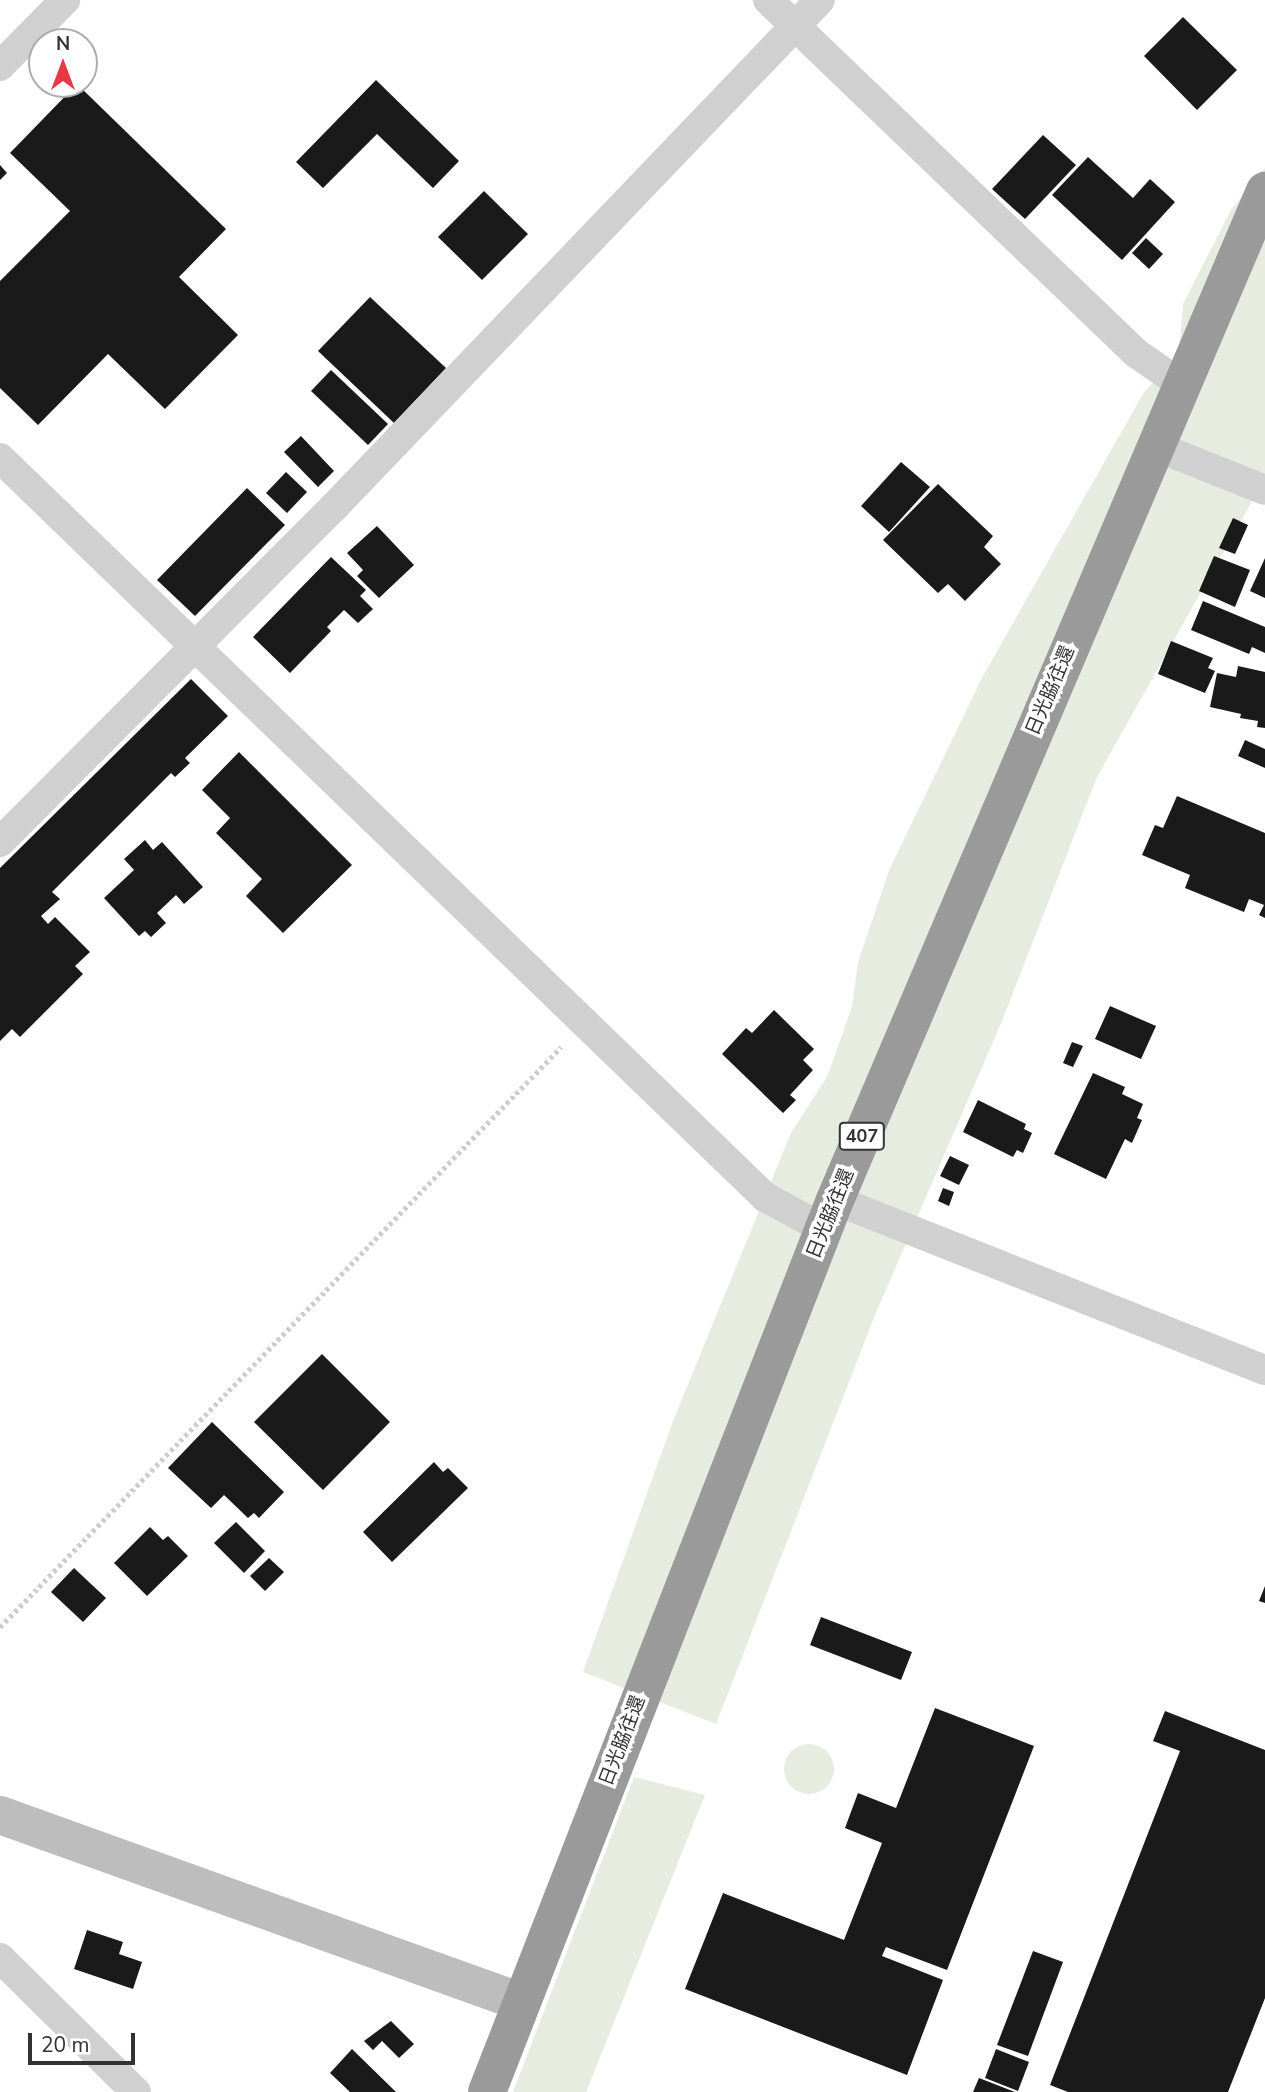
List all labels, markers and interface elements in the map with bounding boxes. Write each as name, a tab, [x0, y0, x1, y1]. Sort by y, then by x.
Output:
north arrow	[28, 28, 98, 98]
text: N	[56, 31, 70, 57]
street label: 日光脇往還	[1022, 643, 1080, 739]
road number: 407	[838, 1121, 886, 1150]
street label: 日光脇往還	[803, 1166, 859, 1262]
street label: 日光脇往還	[595, 1693, 651, 1789]
scale bar	[32, 2018, 138, 2062]
text: 20 m	[41, 2031, 90, 2059]

